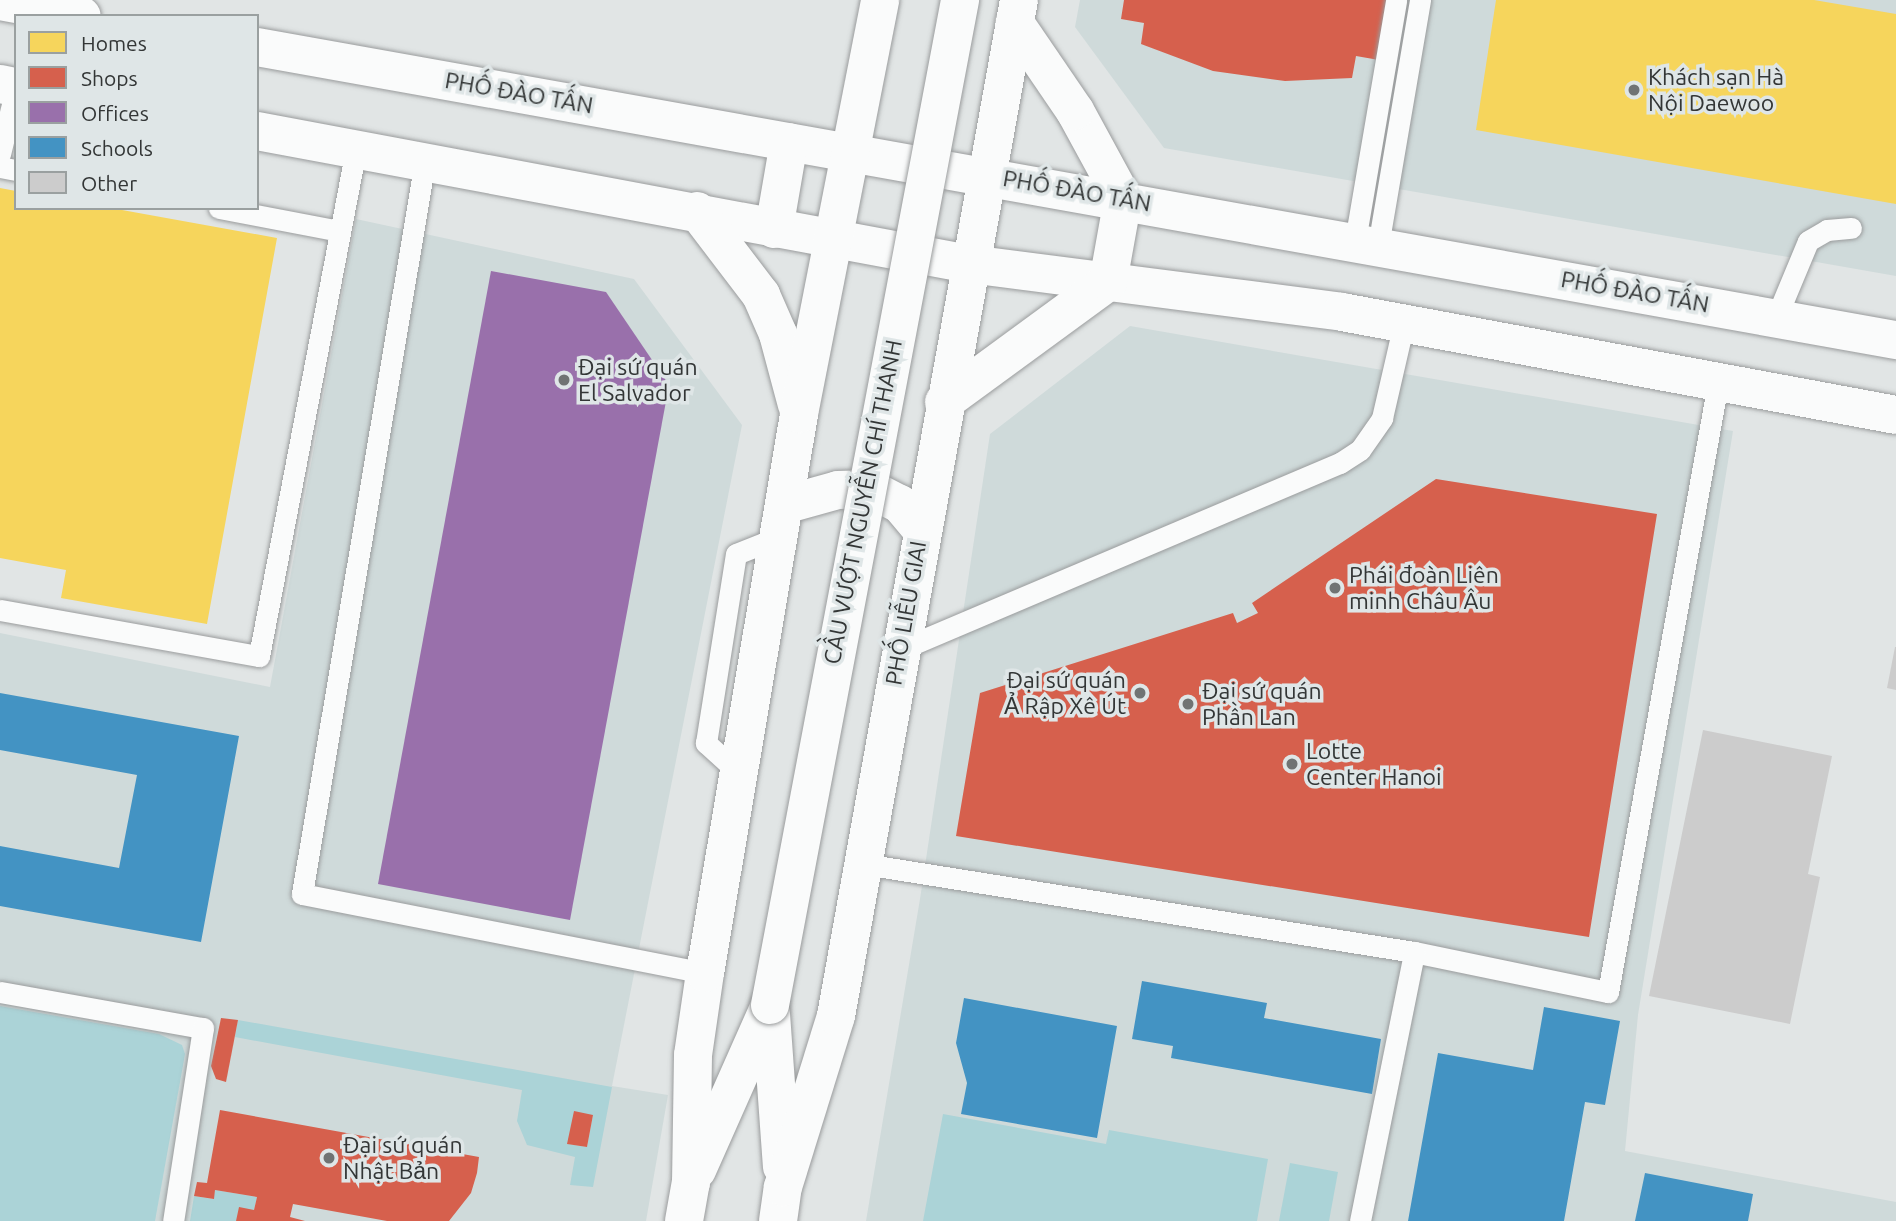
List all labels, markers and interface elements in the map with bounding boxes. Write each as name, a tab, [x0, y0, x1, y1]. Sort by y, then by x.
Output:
legend	[14, 14, 259, 210]
text: Homes	[81, 31, 147, 55]
place label: Khách sạn Hà Nội Daewoo	[1648, 63, 1784, 117]
text: Shops	[81, 66, 138, 90]
street label: PHỐ ĐÀO TẤN	[443, 66, 595, 120]
marker: Khách sạn Hà Nội Daewoo	[1626, 82, 1642, 98]
text: Offices	[81, 101, 149, 125]
text: Schools	[81, 136, 153, 160]
street label: PHỐ ĐÀO TẤN	[1001, 164, 1153, 218]
text: Other	[81, 171, 137, 195]
street label: PHỐ ĐÀO TẤN	[1559, 265, 1711, 319]
street label: CẦU VƯỢT NGUYỄN CHÍ THANH	[818, 337, 908, 667]
place label: Đại sứ quán El Salvador	[578, 353, 698, 407]
marker: Đại sứ quán El Salvador	[556, 372, 572, 388]
street label: PHỐ LIỄU GIAI	[880, 539, 932, 687]
place label: Phái đoàn Liên minh Châu Âu	[1349, 561, 1499, 615]
marker: Phái đoàn Liên minh Châu Âu	[1327, 580, 1343, 596]
place label: Đại sứ quán Ả Rập Xê Út	[1005, 666, 1126, 720]
place label: Đại sứ quán Phần Lan	[1202, 677, 1322, 731]
marker: Đại sứ quán Ả Rập Xê Út	[1132, 685, 1148, 701]
marker: Đại sứ quán Phần Lan	[1180, 696, 1196, 712]
place label: Lotte Center Hanoi	[1306, 737, 1442, 791]
marker: Lotte Center Hanoi	[1284, 756, 1300, 772]
place label: Đại sứ quán Nhật Bản	[343, 1131, 463, 1185]
marker: Đại sứ quán Nhật Bản	[321, 1150, 337, 1166]

